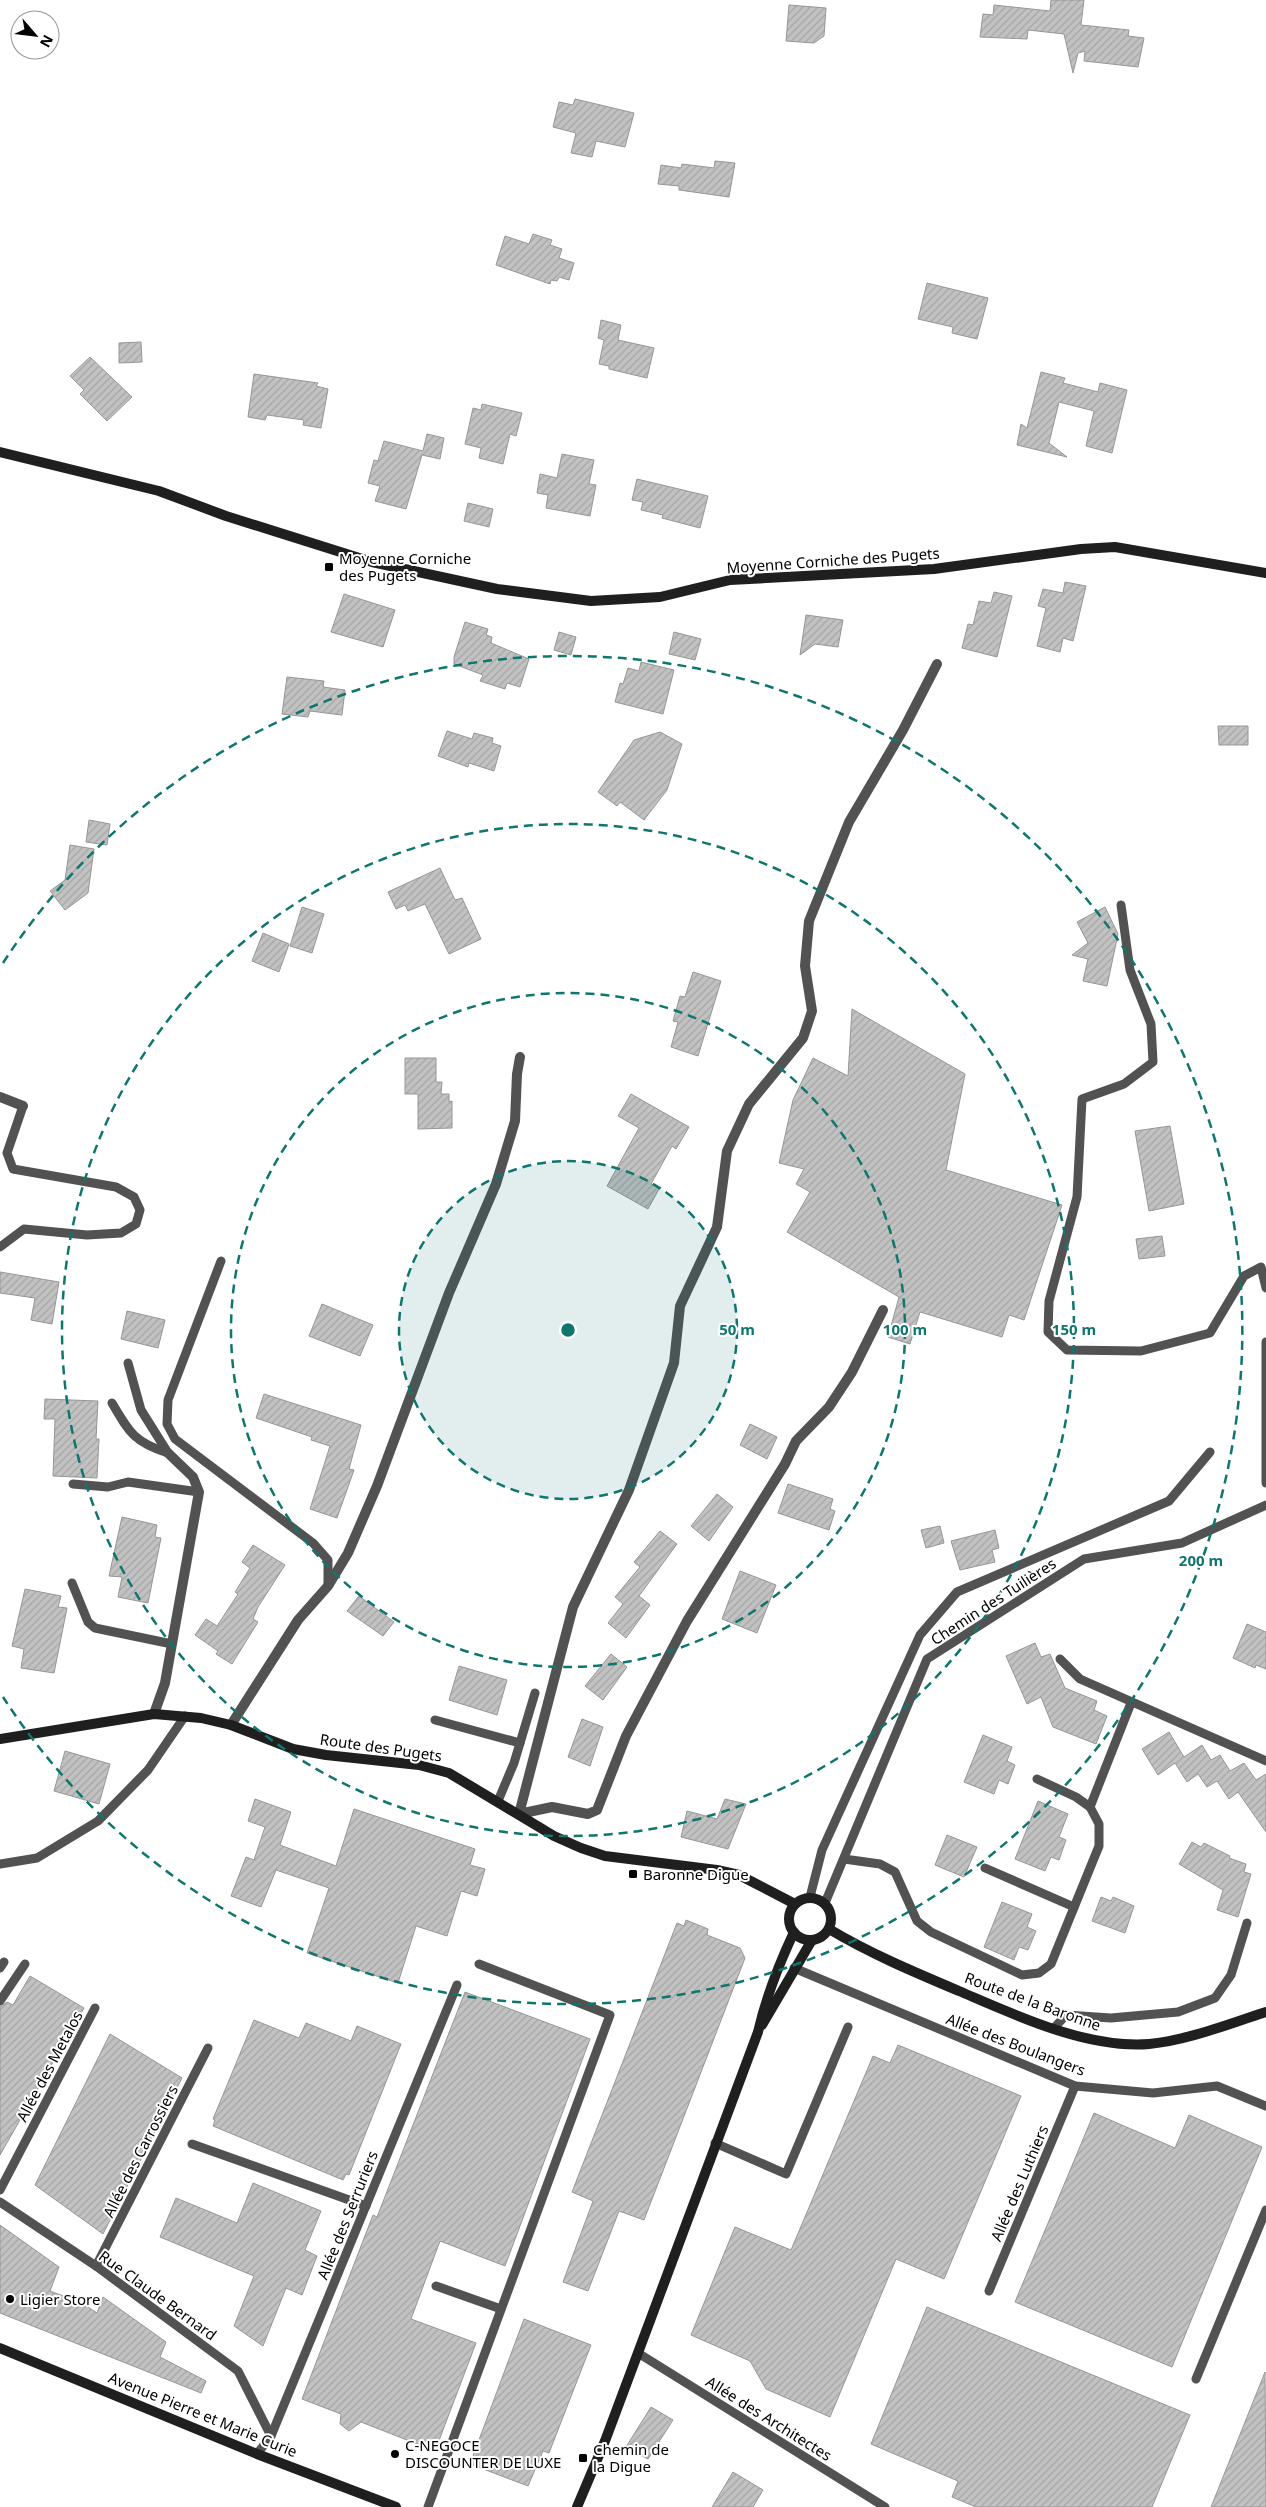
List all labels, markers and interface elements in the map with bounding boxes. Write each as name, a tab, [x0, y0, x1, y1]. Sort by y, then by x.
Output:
north arrow	[10, 10, 60, 60]
text: N	[36, 32, 58, 51]
street label: Moyenne Corniche des Pugets	[726, 543, 940, 577]
place label: Moyenne Corniche des Pugets	[339, 548, 471, 585]
marker: Moyenne Corniche des Pugets	[323, 561, 335, 573]
text: 50 m	[719, 1319, 755, 1339]
text: 100 m	[883, 1319, 927, 1339]
text: 150 m	[1052, 1319, 1096, 1339]
centre of rings	[559, 1321, 577, 1339]
text: 200 m	[1179, 1550, 1223, 1570]
street label: Chemin des Tuilières	[927, 1553, 1059, 1649]
street label: Route des Pugets	[319, 1729, 443, 1765]
place label: Baronne Digue	[643, 1864, 749, 1884]
marker: Baronne Digue	[627, 1868, 639, 1880]
street label: Route de la Baronne	[962, 1967, 1104, 2035]
street label: Allée des Metalos	[11, 2007, 87, 2125]
street label: Allée des Boulangers	[943, 2008, 1089, 2080]
street label: Allée des Carrossiers	[98, 2081, 182, 2221]
street label: Allée des Luthiers	[985, 2122, 1053, 2244]
street label: Allée des Serruriers	[312, 2148, 382, 2282]
street label: Rue Claude Bernard	[95, 2246, 221, 2344]
place label: Ligier Store	[20, 2289, 100, 2309]
marker: Ligier Store	[4, 2293, 16, 2305]
street label: Avenue Pierre et Marie Curie	[106, 2367, 300, 2461]
street label: Allée des Architectes	[702, 2371, 836, 2465]
place label: C-NEGOCE DISCOUNTER DE LUXE	[405, 2435, 561, 2472]
place label: Chemin de la Digue	[593, 2439, 669, 2476]
marker: C-NEGOCE DISCOUNTER DE LUXE	[389, 2448, 401, 2460]
marker: Chemin de la Digue	[577, 2452, 589, 2464]

